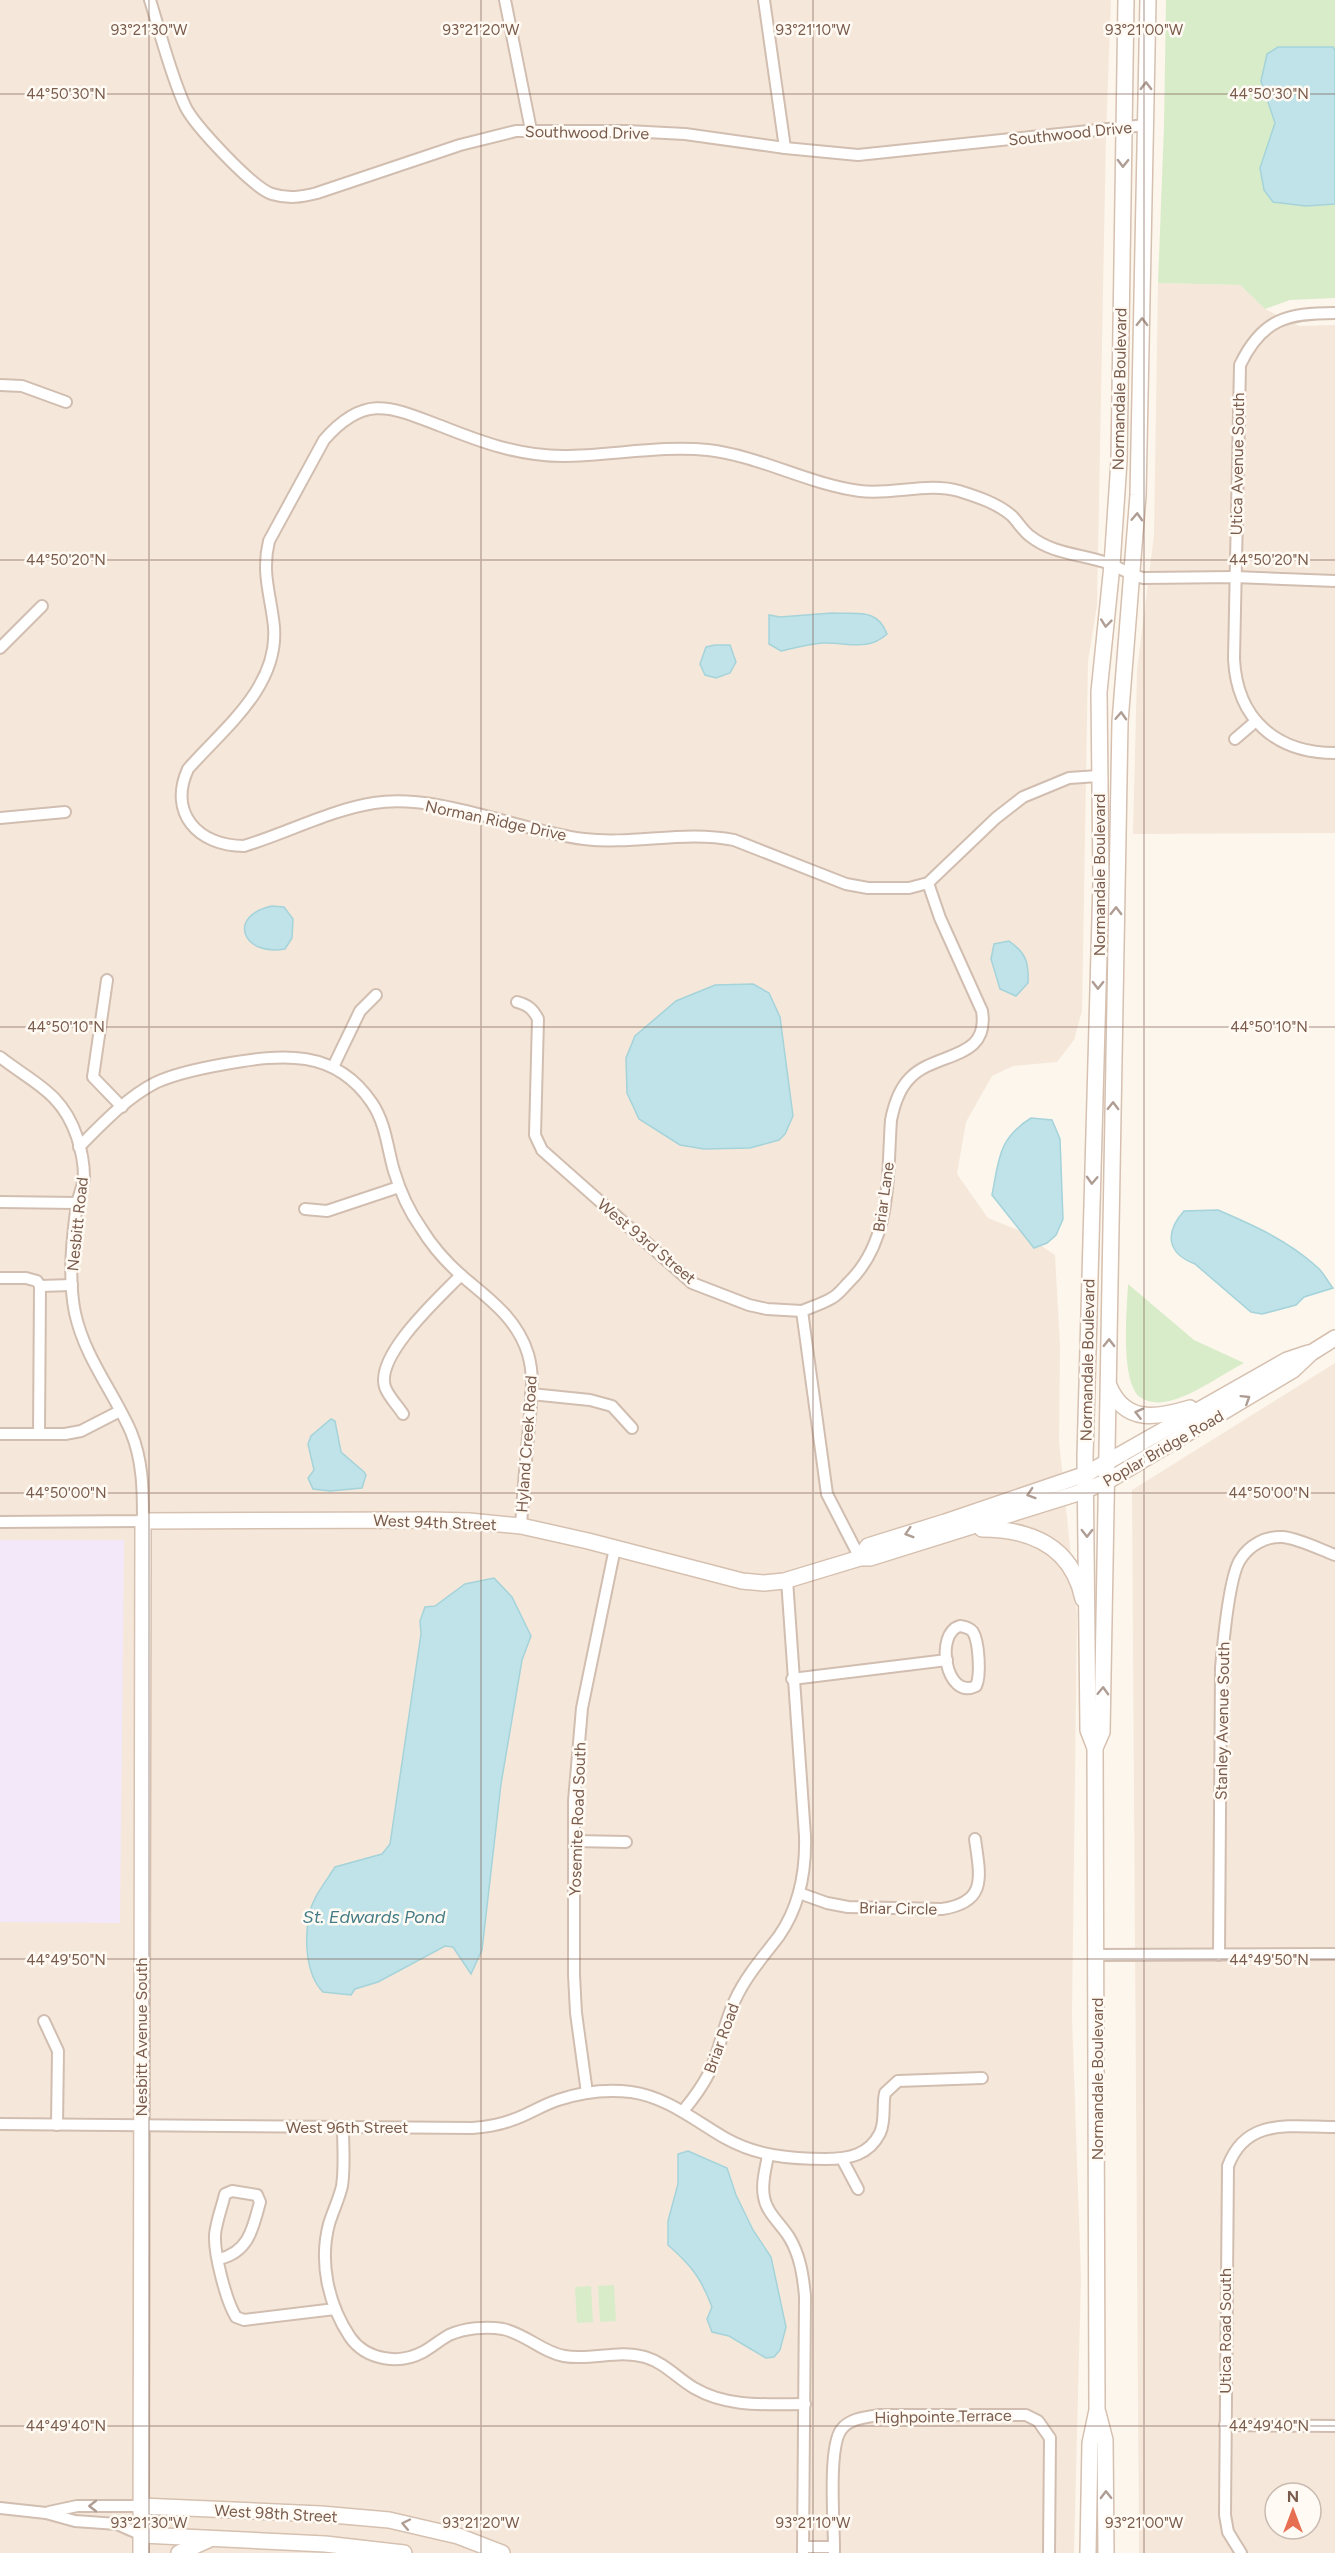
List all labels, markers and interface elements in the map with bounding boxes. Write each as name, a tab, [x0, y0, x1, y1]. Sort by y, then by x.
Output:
text: 93°21'30"W	[111, 21, 188, 39]
text: 93°21'20"W	[443, 21, 520, 39]
text: 93°21'10"W	[776, 21, 851, 39]
text: 93°21'00"W	[1105, 21, 1184, 39]
one-way arrow	[1140, 81, 1153, 90]
text: 44°50'30"N	[26, 85, 106, 103]
text: 44°50'30"N	[1229, 85, 1309, 103]
street label: Southwood Drive	[1007, 118, 1133, 149]
street label: Southwood Drive	[525, 122, 649, 143]
one-way arrow	[1117, 159, 1129, 168]
street label: Normandale Boulevard	[1109, 308, 1130, 470]
one-way arrow	[1135, 318, 1148, 327]
street label: Utica Avenue South	[1227, 392, 1248, 536]
one-way arrow	[1130, 513, 1143, 522]
text: 44°50'20"N	[26, 551, 106, 569]
text: 44°50'20"N	[1229, 551, 1309, 569]
one-way arrow	[1100, 618, 1113, 627]
one-way arrow	[1114, 711, 1127, 720]
street label: Normandale Boulevard	[1090, 794, 1109, 956]
street label: Norman Ridge Drive	[424, 796, 569, 845]
one-way arrow	[1110, 906, 1123, 915]
one-way arrow	[1092, 981, 1105, 990]
text: 44°50'10"N	[27, 1018, 105, 1036]
text: 44°50'10"N	[1230, 1018, 1308, 1036]
one-way arrow	[1107, 1101, 1119, 1110]
street label: Briar Lane	[869, 1161, 898, 1233]
street label: Nesbitt Road	[63, 1176, 92, 1272]
one-way arrow	[1086, 1176, 1099, 1185]
street label: West 93rd Street	[594, 1195, 700, 1288]
street label: Normandale Boulevard	[1077, 1279, 1098, 1441]
one-way arrow	[1103, 1338, 1115, 1347]
street label: Hyland Creek Road	[512, 1375, 541, 1513]
one-way arrow	[1240, 1394, 1250, 1406]
street label: Poplar Bridge Road	[1100, 1406, 1227, 1491]
one-way arrow	[1134, 1408, 1145, 1420]
text: 44°50'00"N	[25, 1484, 107, 1502]
text: 44°50'00"N	[1228, 1484, 1310, 1502]
one-way arrow	[1026, 1486, 1037, 1499]
street label: West 94th Street	[373, 1511, 497, 1534]
one-way arrow	[904, 1526, 915, 1538]
one-way arrow	[1081, 1528, 1093, 1537]
street label: Stanley Avenue South	[1212, 1642, 1233, 1800]
one-way arrow	[1097, 1687, 1110, 1696]
street label: Yosemite Road South	[565, 1742, 590, 1896]
street label: Briar Circle	[859, 1898, 937, 1919]
water label: St. Edwards Pond	[303, 1906, 446, 1928]
text: 44°49'50"N	[26, 1951, 106, 1969]
text: 44°49'50"N	[1229, 1951, 1309, 1969]
street label: Nesbitt Avenue South	[132, 1958, 151, 2116]
street label: Normandale Boulevard	[1088, 1998, 1107, 2160]
street label: Briar Road	[700, 2001, 743, 2076]
street label: West 96th Street	[286, 2118, 408, 2137]
street label: Utica Road South	[1216, 2268, 1235, 2394]
street label: Highpointe Terrace	[874, 2406, 1012, 2427]
text: 44°49'40"N	[26, 2417, 106, 2435]
text: 44°49'40"N	[1229, 2417, 1309, 2435]
north arrow	[1263, 2481, 1323, 2541]
text: N	[1287, 2487, 1299, 2506]
one-way arrow	[1099, 2490, 1112, 2499]
one-way arrow	[89, 2500, 98, 2512]
street label: West 98th Street	[214, 2501, 338, 2526]
text: 93°21'30"W	[111, 2514, 188, 2532]
text: 93°21'20"W	[443, 2514, 520, 2532]
text: 93°21'10"W	[776, 2514, 851, 2532]
text: 93°21'00"W	[1105, 2514, 1184, 2532]
one-way arrow	[401, 2518, 411, 2531]

